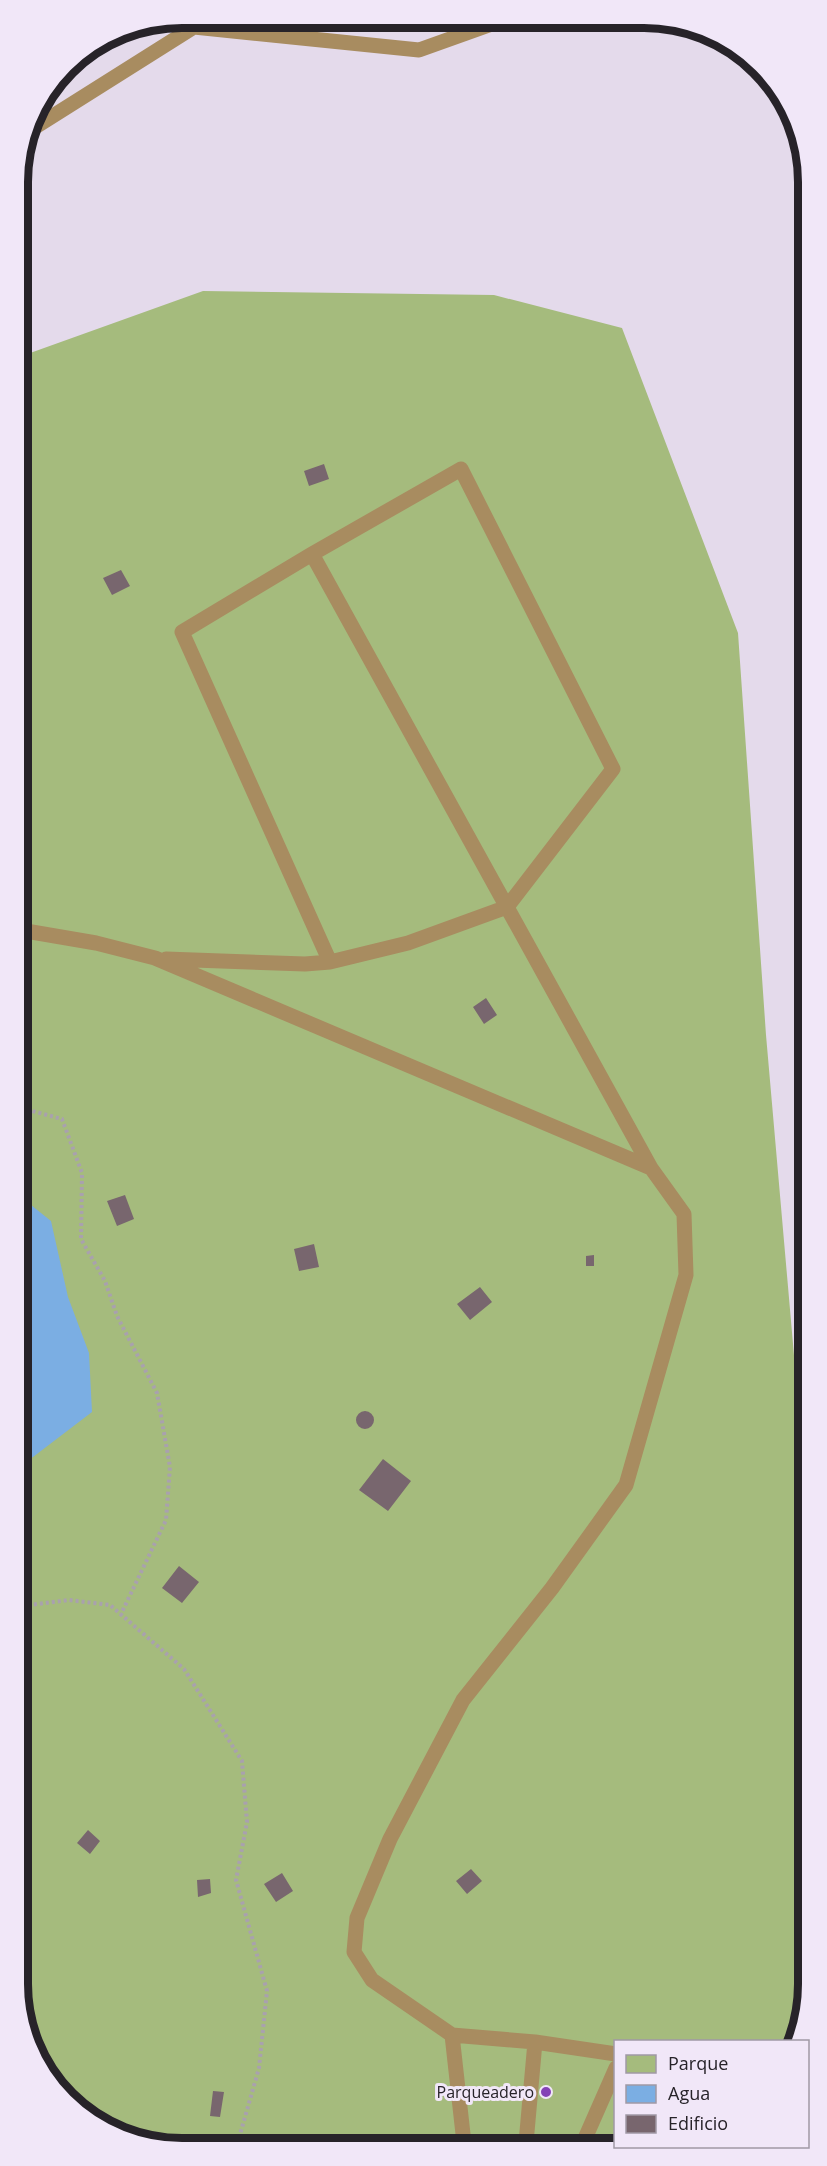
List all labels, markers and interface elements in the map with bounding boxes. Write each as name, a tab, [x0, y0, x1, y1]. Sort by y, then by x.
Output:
legend	[614, 2040, 809, 2148]
text: Parque	[668, 2051, 728, 2075]
place label: Parqueadero	[437, 2081, 534, 2103]
text: Agua	[668, 2081, 710, 2105]
marker: Parqueadero	[539, 2085, 553, 2099]
text: Edificio	[668, 2111, 728, 2135]

